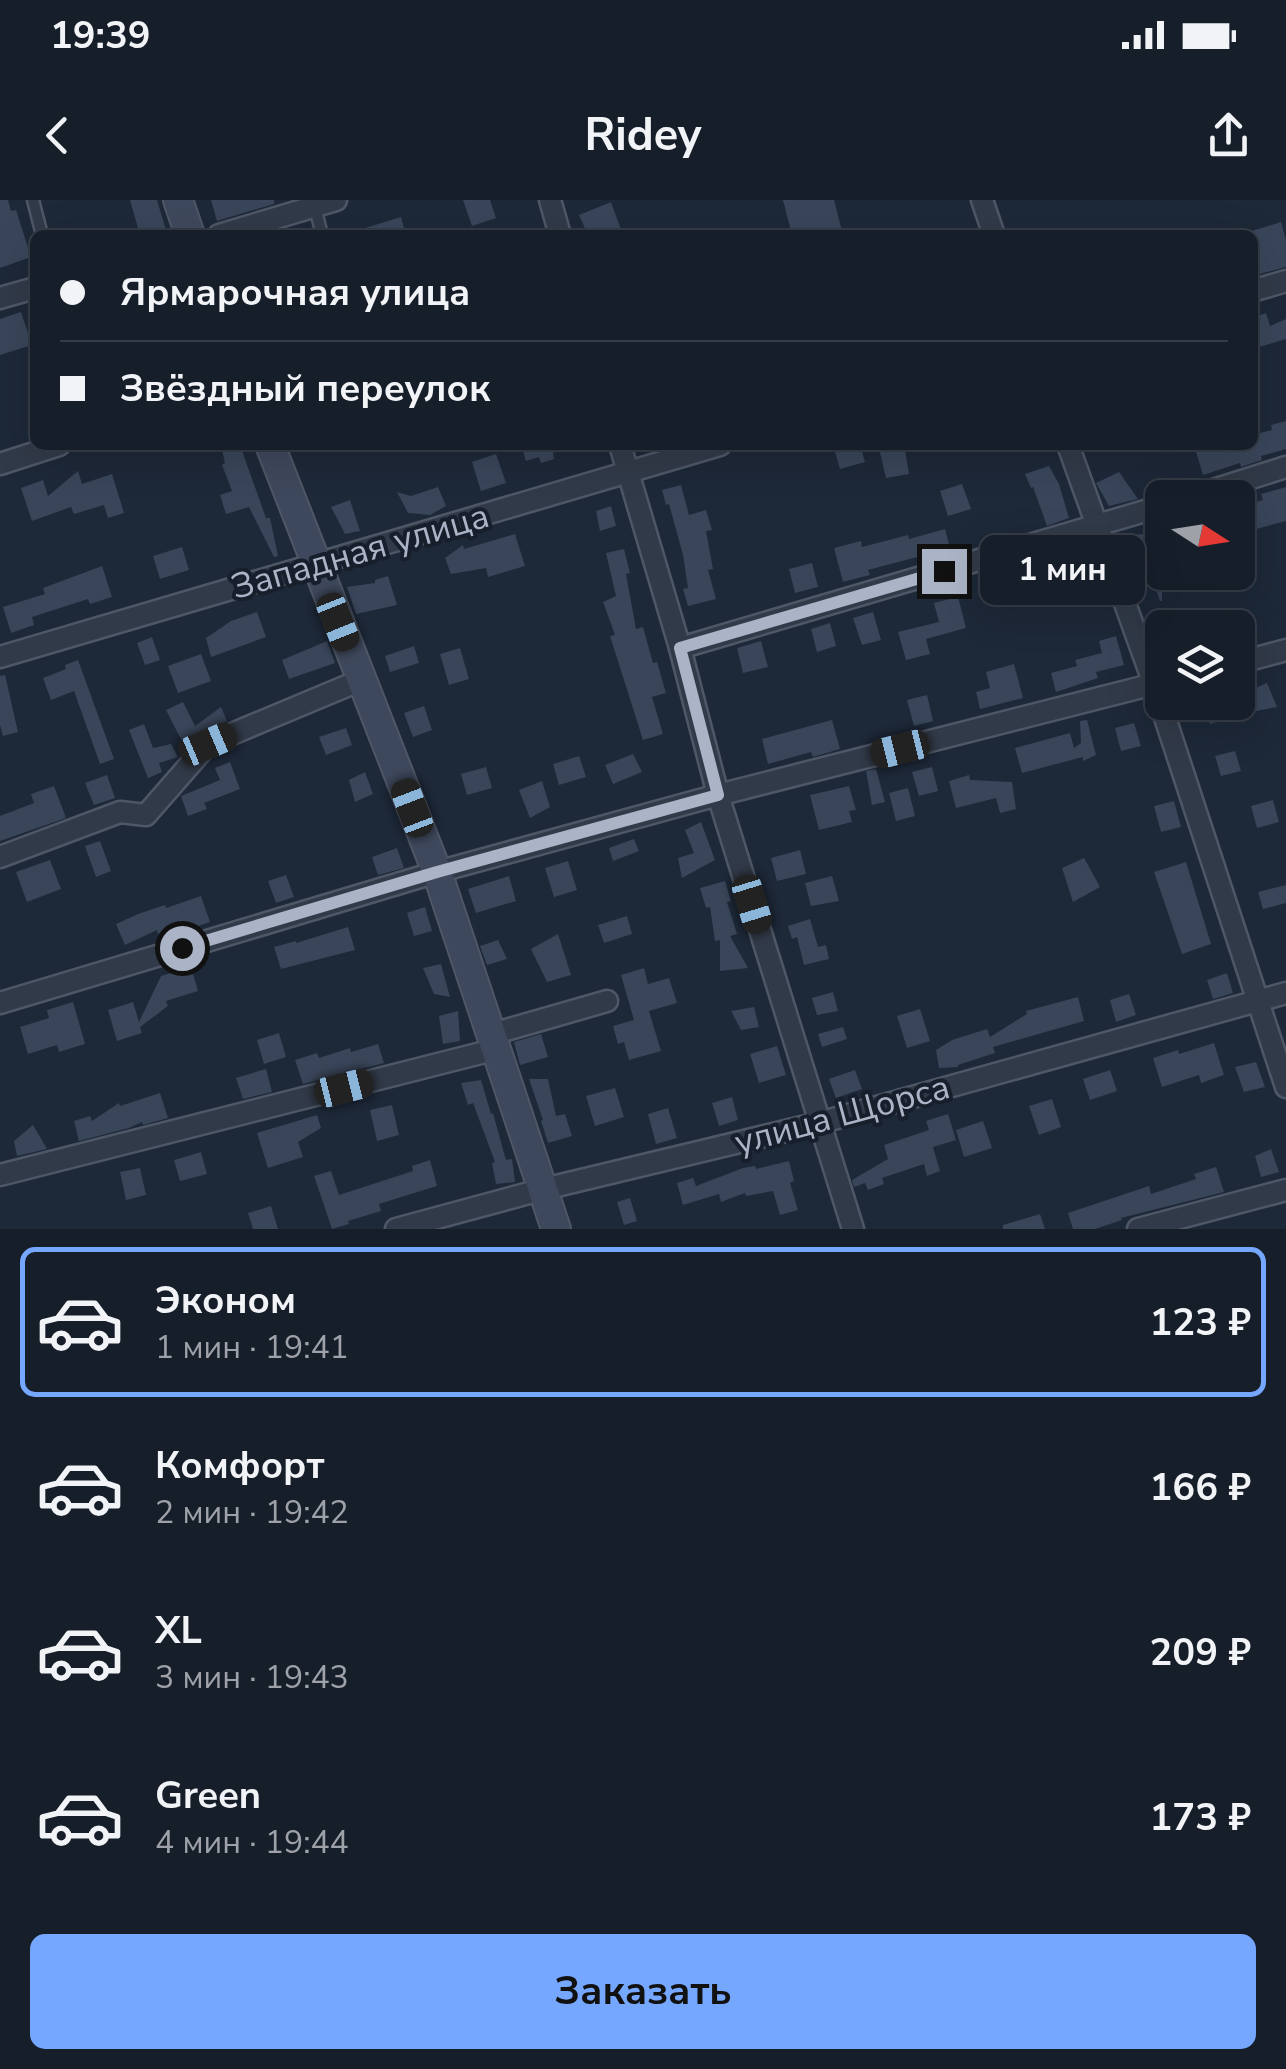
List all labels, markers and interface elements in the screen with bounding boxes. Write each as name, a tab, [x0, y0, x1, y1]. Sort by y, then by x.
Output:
text: 19:39	[50, 10, 151, 61]
text: Ridey	[584, 105, 702, 166]
icon: back	[30, 108, 85, 163]
icon: share	[1201, 108, 1256, 163]
text: Ярмарочная улица	[120, 267, 470, 318]
text: Звёздный переулок	[120, 363, 490, 414]
north arrow	[1145, 480, 1255, 590]
map controls	[1145, 480, 1255, 720]
street label: Западная улица	[226, 492, 495, 611]
callout: 1 мин	[979, 536, 1144, 606]
text: 1 мин	[1018, 548, 1107, 591]
route end	[922, 549, 967, 594]
car	[313, 589, 363, 655]
button: layers	[1145, 610, 1255, 720]
car	[175, 718, 241, 770]
car	[867, 727, 933, 771]
car	[387, 775, 437, 841]
car	[729, 871, 775, 937]
route start	[160, 926, 205, 971]
street label: улица Щорса	[729, 1063, 955, 1166]
car	[311, 1066, 377, 1110]
text: Эконом	[155, 1275, 296, 1326]
icon: car	[35, 1277, 125, 1367]
text: 123 ₽	[1150, 1297, 1251, 1348]
text: 1 мин · 19:41	[155, 1326, 349, 1369]
text: Комфорт	[155, 1440, 324, 1491]
icon: car	[35, 1442, 125, 1532]
text: 166 ₽	[1150, 1462, 1251, 1513]
text: 2 мин · 19:42	[155, 1491, 349, 1534]
text: XL	[155, 1605, 202, 1656]
icon: car	[35, 1607, 125, 1697]
text: 209 ₽	[1150, 1627, 1251, 1678]
text: 3 мин · 19:43	[155, 1656, 349, 1699]
text: Green	[155, 1770, 261, 1821]
icon: car	[35, 1772, 125, 1862]
text: 173 ₽	[1150, 1792, 1251, 1843]
text: 4 мин · 19:44	[155, 1821, 349, 1864]
button: Заказать	[30, 1934, 1256, 2049]

